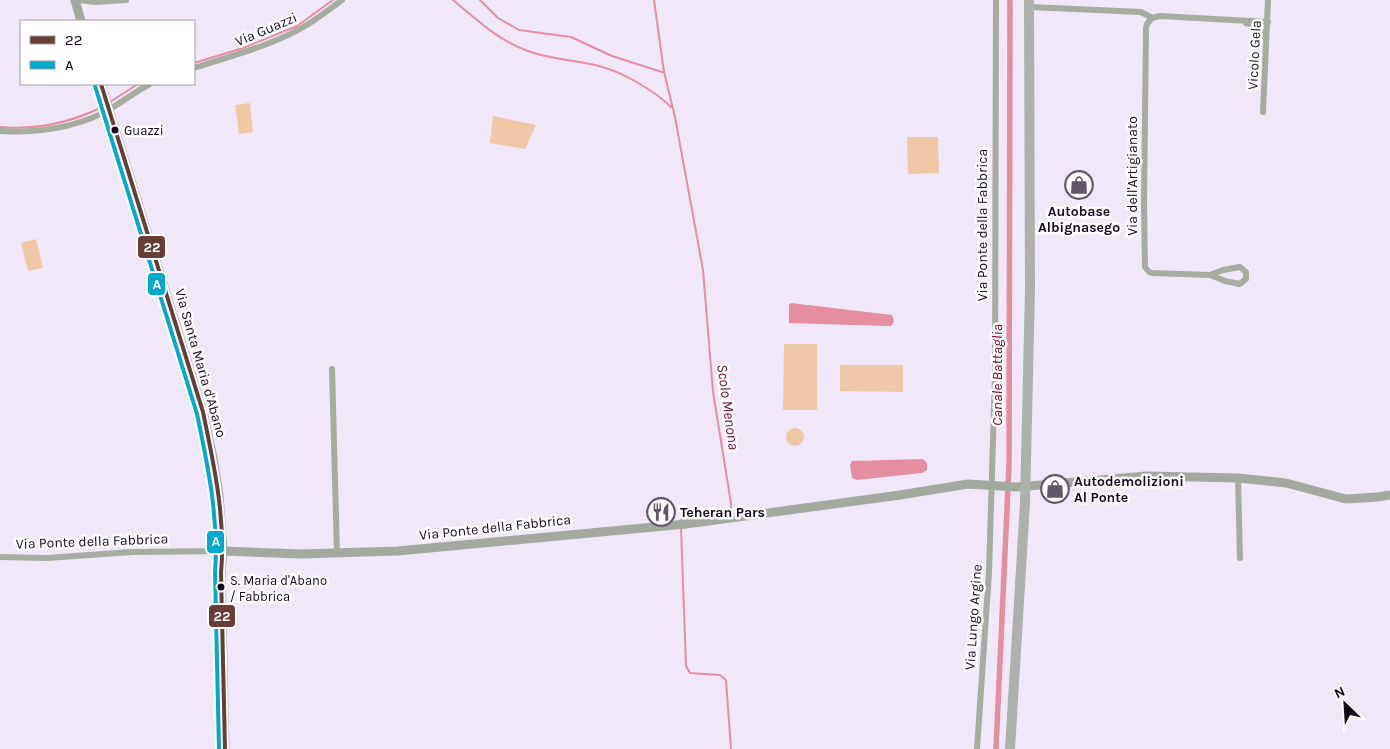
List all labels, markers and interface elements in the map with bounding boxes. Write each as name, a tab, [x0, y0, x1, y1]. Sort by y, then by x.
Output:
street label: Via Guazzi	[233, 9, 300, 50]
legend	[20, 20, 195, 85]
street label: Vicolo Gela	[1244, 20, 1265, 90]
text: 22	[65, 31, 82, 49]
text: A	[65, 56, 74, 74]
street label: Via dell'Artigianato	[1124, 116, 1141, 236]
place label: Guazzi	[124, 123, 164, 138]
marker: Guazzi	[110, 125, 120, 135]
street label: Via Ponte della Fabbrica	[974, 149, 991, 301]
shop icon: Autobase Albignasego	[1064, 170, 1094, 200]
place label: Autobase Albignasego	[1038, 203, 1120, 236]
line badge: 22	[137, 235, 166, 259]
text: 22	[144, 239, 160, 256]
line badge: A	[147, 272, 166, 296]
text: A	[153, 276, 162, 293]
street label: Via Santa Maria d'Abano	[171, 287, 230, 440]
water label: Canale Battaglia	[988, 324, 1006, 426]
water label: Scolo Menona	[713, 363, 743, 451]
place label: Autodemolizioni Al Ponte	[1074, 473, 1184, 506]
shop icon: Autodemolizioni Al Ponte	[1040, 474, 1070, 504]
restaurant icon: Teheran Pars	[646, 497, 676, 527]
place label: Teheran Pars	[680, 504, 765, 521]
street label: Via Ponte della Fabbrica	[418, 511, 572, 544]
street label: Via Ponte della Fabbrica	[16, 530, 169, 553]
line badge: A	[206, 530, 225, 554]
text: A	[212, 533, 221, 550]
street label: Via Lungo Argine	[961, 564, 986, 671]
place label: S. Maria d'Abano / Fabbrica	[230, 573, 327, 604]
marker: S. Maria d'Abano / Fabbrica	[216, 582, 226, 592]
line badge: 22	[208, 604, 236, 628]
text: 22	[214, 608, 230, 625]
north arrow	[1320, 679, 1370, 729]
text: N	[1332, 683, 1348, 702]

